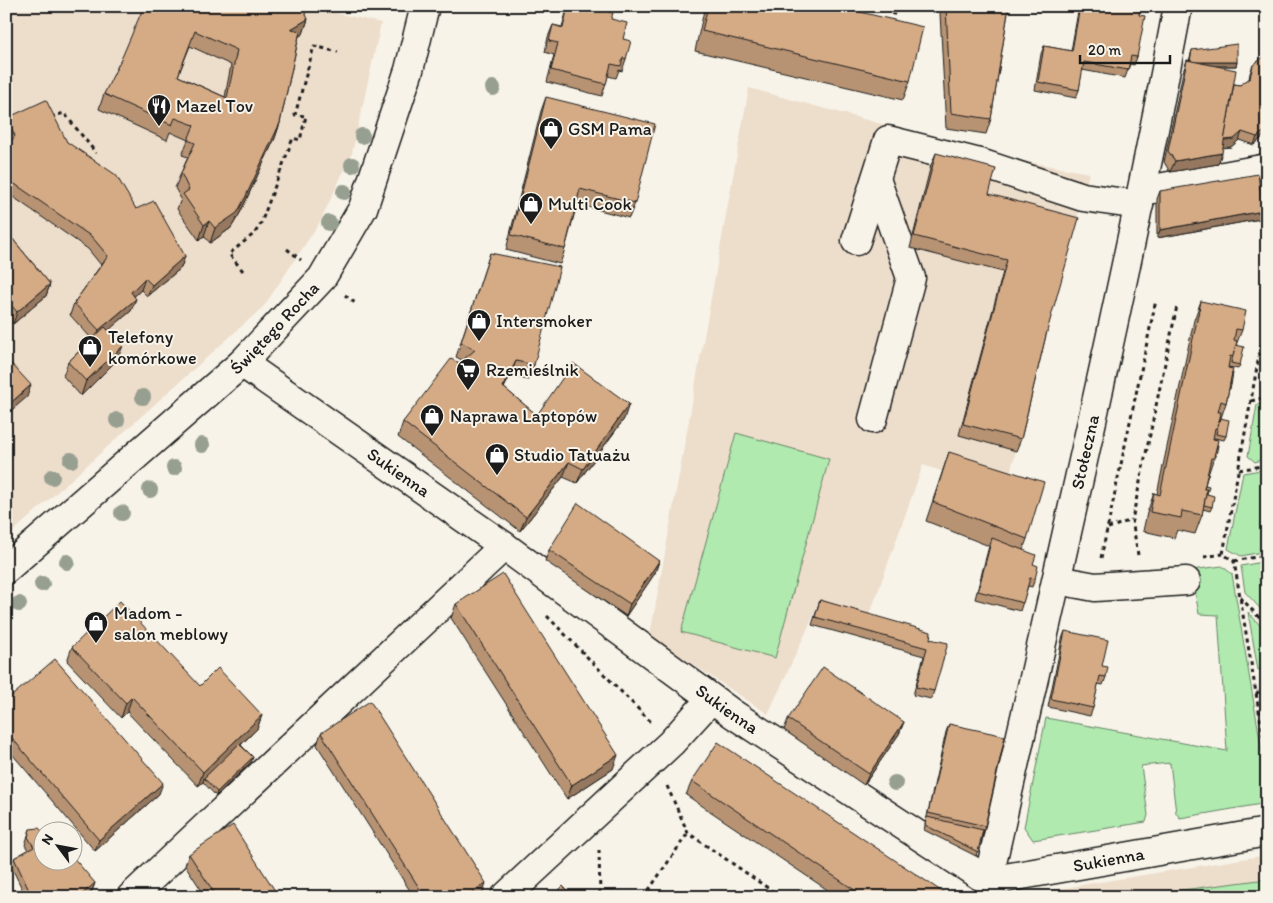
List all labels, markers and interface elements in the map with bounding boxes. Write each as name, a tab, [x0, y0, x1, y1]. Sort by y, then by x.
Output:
scale bar	[1080, 32, 1170, 64]
text: 20 m	[1088, 41, 1122, 59]
restaurant icon: Mazel Tov	[146, 93, 172, 127]
place label: Mazel Tov	[176, 95, 254, 117]
shop icon: GSM Pama	[538, 116, 564, 150]
place label: GSM Pama	[568, 118, 652, 140]
shop icon: Multi Cook	[518, 191, 544, 225]
place label: Multi Cook	[548, 193, 633, 215]
street label: Świętego Rocha	[226, 277, 324, 379]
shop icon: Intersmoker	[466, 308, 492, 342]
place label: Intersmoker	[496, 310, 593, 332]
place label: Telefony komórkowe	[108, 326, 197, 369]
shop icon: Telefony komórkowe	[77, 334, 103, 368]
supermarket icon: Rzemieślnik	[455, 357, 481, 391]
place label: Rzemieślnik	[486, 359, 579, 381]
shop icon: Naprawa Laptopów	[419, 403, 445, 437]
place label: Naprawa Laptopów	[450, 405, 597, 427]
street label: Stołeczna	[1066, 412, 1104, 491]
shop icon: Studio Tatuażu	[484, 442, 510, 476]
street label: Sukienna	[363, 443, 435, 502]
place label: Studio Tatuażu	[514, 444, 630, 466]
place label: Madom - salon meblowy	[114, 602, 229, 645]
shop icon: Madom - salon meblowy	[83, 610, 109, 644]
street label: Sukienna	[691, 679, 763, 739]
north arrow	[32, 820, 82, 870]
text: N	[38, 831, 57, 848]
street label: Sukienna	[1071, 843, 1147, 877]

